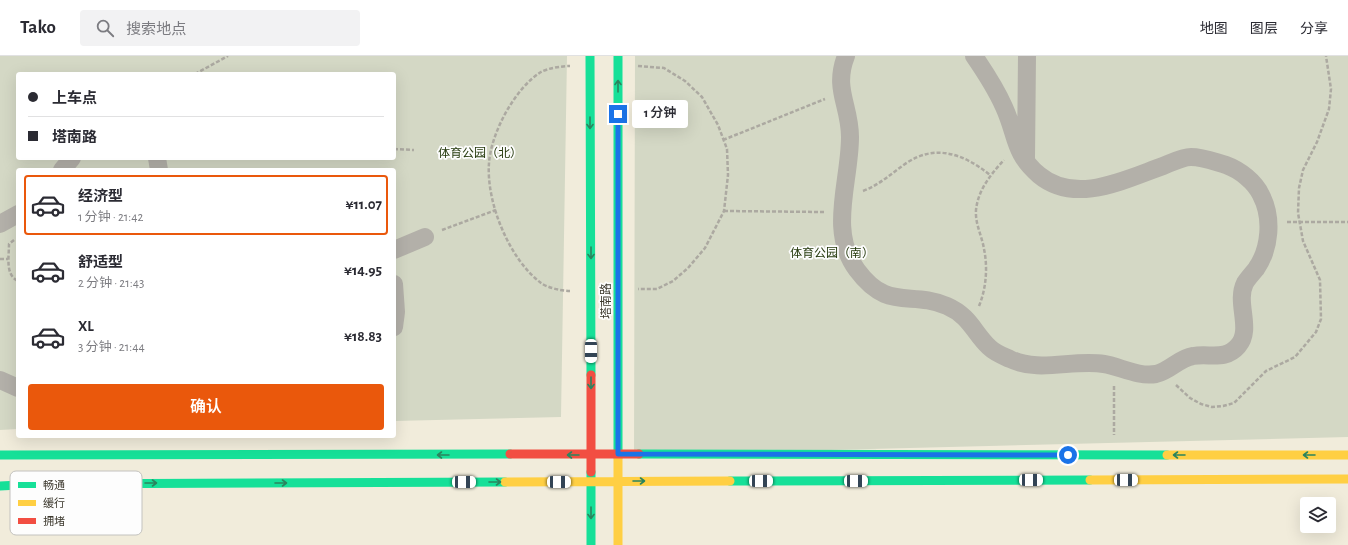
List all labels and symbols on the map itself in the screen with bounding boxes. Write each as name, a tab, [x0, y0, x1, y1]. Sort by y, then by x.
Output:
one-way arrow	[614, 80, 622, 93]
callout: 1 分钟	[632, 100, 688, 128]
route end	[609, 105, 627, 123]
one-way arrow	[586, 116, 594, 129]
park label: 体育公园（北）	[438, 146, 522, 159]
one-way arrow	[587, 246, 595, 259]
park label: 体育公园（南）	[790, 246, 874, 259]
street label: 塔南路	[599, 283, 612, 319]
car	[585, 339, 597, 363]
one-way arrow	[587, 376, 595, 389]
route start	[1059, 446, 1077, 464]
one-way arrow	[437, 451, 450, 459]
one-way arrow	[1173, 451, 1186, 459]
one-way arrow	[1303, 451, 1316, 459]
one-way arrow	[567, 452, 580, 459]
legend	[10, 471, 142, 535]
car	[1019, 474, 1043, 486]
car	[1114, 474, 1138, 486]
car	[749, 475, 773, 487]
car	[844, 475, 868, 487]
car	[452, 476, 476, 488]
car	[547, 476, 571, 488]
one-way arrow	[632, 477, 645, 485]
one-way arrow	[488, 478, 501, 486]
text: 畅通	[43, 479, 65, 491]
one-way arrow	[144, 479, 157, 487]
one-way arrow	[274, 479, 287, 487]
text: 缓行	[43, 497, 65, 509]
one-way arrow	[587, 506, 595, 519]
text: 拥堵	[43, 516, 65, 527]

